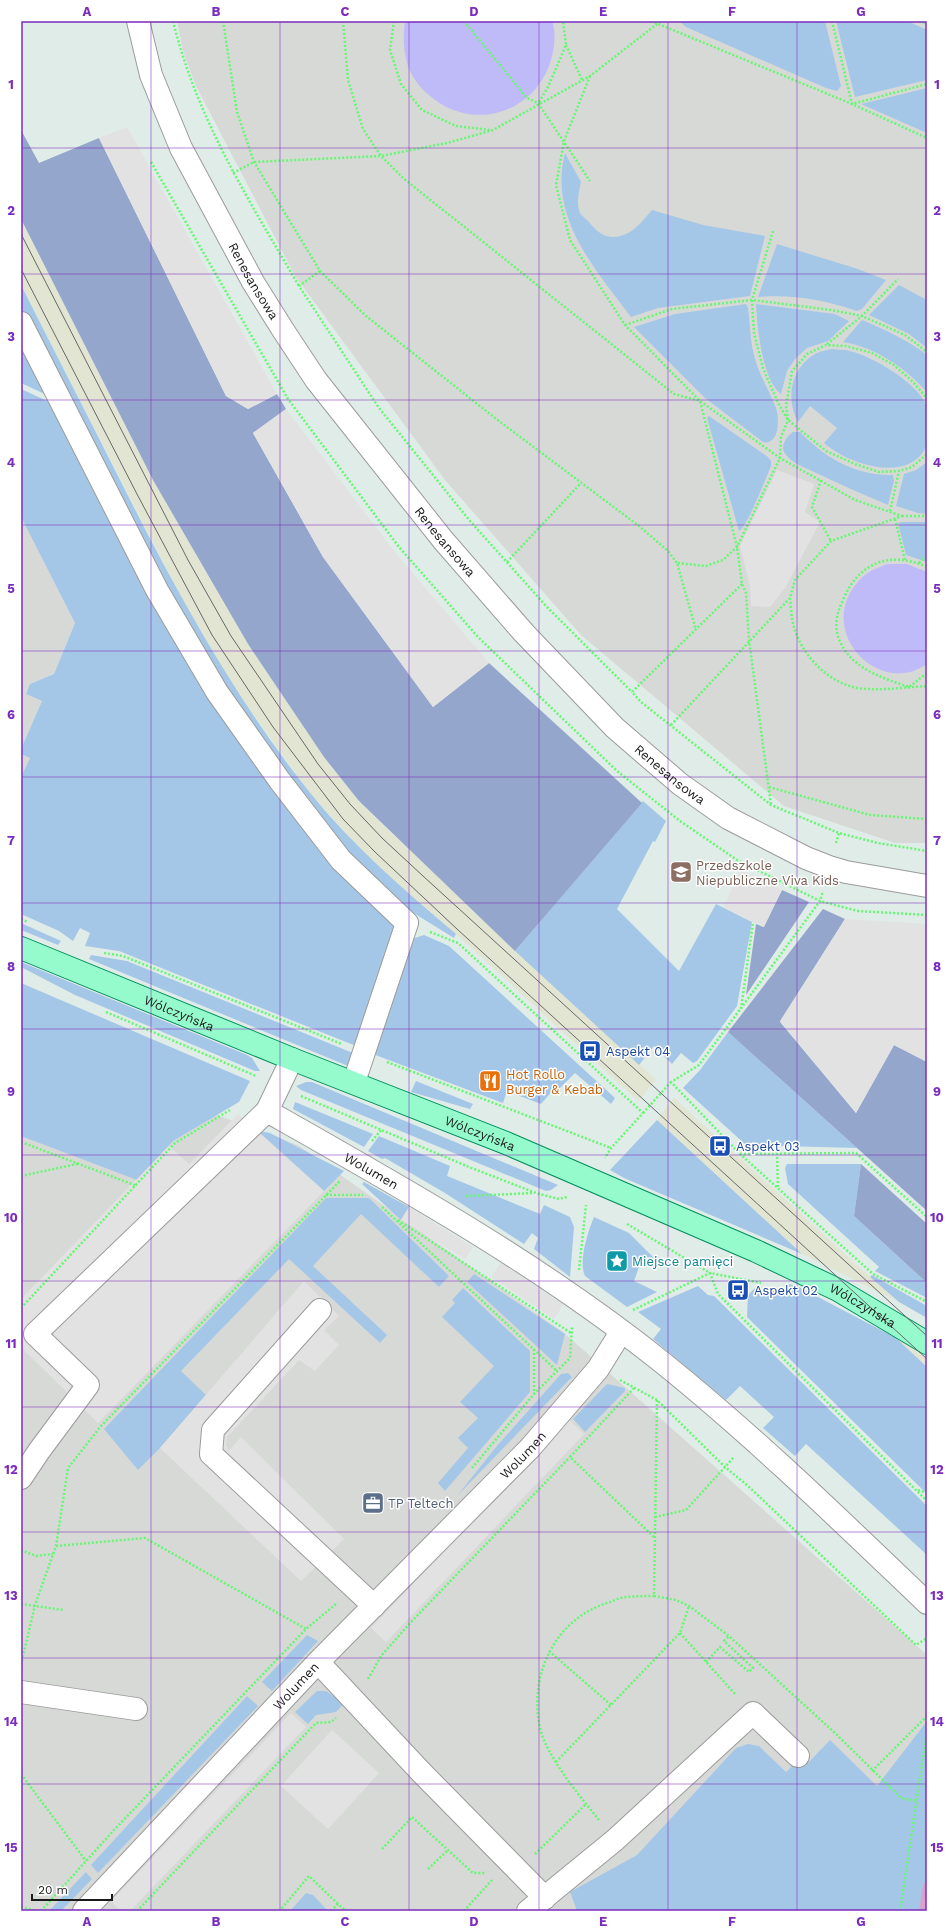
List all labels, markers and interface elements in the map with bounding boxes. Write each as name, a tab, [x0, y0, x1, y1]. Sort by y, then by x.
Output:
text: A	[83, 4, 92, 19]
text: B	[212, 4, 221, 19]
text: C	[341, 4, 350, 19]
text: D	[469, 4, 479, 19]
text: E	[599, 4, 607, 19]
text: F	[728, 4, 736, 19]
text: G	[856, 4, 866, 19]
text: 1	[8, 77, 14, 92]
text: 1	[934, 77, 940, 92]
text: 2	[7, 203, 15, 218]
text: 2	[933, 203, 941, 218]
street label: Renesansowa	[225, 240, 282, 323]
text: 3	[7, 329, 15, 344]
text: 3	[933, 329, 941, 344]
text: 4	[7, 455, 16, 470]
text: 4	[933, 455, 942, 470]
street label: Renesansowa	[412, 504, 479, 580]
text: 5	[7, 581, 15, 596]
text: 5	[933, 581, 941, 596]
text: 6	[7, 707, 15, 722]
text: 6	[933, 707, 941, 722]
street label: Renesansowa	[631, 741, 708, 808]
text: 7	[7, 833, 15, 848]
text: 7	[933, 833, 941, 848]
place label: Przedszkole Niepubliczne Viva Kids	[696, 858, 839, 888]
school or university icon: Przedszkole Niepubliczne Viva Kids	[668, 859, 694, 885]
text: 8	[7, 959, 15, 974]
text: 8	[933, 959, 941, 974]
street label: Wólczyńska	[142, 992, 217, 1035]
bus stop icon: Aspekt 04	[577, 1038, 603, 1064]
place label: Aspekt 04	[606, 1044, 670, 1059]
place label: Hot Rollo Burger & Kebab	[506, 1067, 603, 1097]
restaurant icon: Hot Rollo Burger & Kebab	[477, 1068, 503, 1094]
text: 9	[7, 1084, 15, 1099]
text: 9	[933, 1084, 941, 1099]
street label: Wólczyńska	[443, 1113, 518, 1154]
bus stop icon: Aspekt 03	[707, 1133, 733, 1159]
place label: Aspekt 03	[736, 1139, 800, 1154]
street label: Wolumen	[342, 1150, 401, 1192]
text: 10	[4, 1210, 18, 1225]
text: 10	[930, 1210, 944, 1225]
place icon: Miejsce pamięci	[604, 1248, 630, 1274]
place label: Miejsce pamięci	[632, 1254, 733, 1269]
bus stop icon: Aspekt 02	[725, 1277, 751, 1303]
street label: Wólczyńska	[827, 1280, 899, 1331]
place label: Aspekt 02	[754, 1283, 818, 1298]
text: 11	[5, 1336, 17, 1351]
text: 11	[931, 1336, 943, 1351]
street label: Wolumen	[497, 1428, 549, 1482]
text: 12	[4, 1462, 18, 1477]
text: 12	[930, 1462, 944, 1477]
office icon: TP Teltech	[360, 1490, 386, 1516]
place label: TP Teltech	[388, 1496, 453, 1511]
text: 13	[4, 1588, 18, 1603]
text: 13	[930, 1588, 944, 1603]
street label: Wolumen	[270, 1659, 322, 1713]
text: 14	[4, 1714, 19, 1729]
text: 14	[930, 1714, 945, 1729]
text: 15	[4, 1840, 18, 1855]
text: 15	[930, 1840, 944, 1855]
scale bar	[32, 1876, 112, 1902]
text: 20 m	[38, 1883, 68, 1897]
text: A	[83, 1914, 92, 1929]
text: B	[212, 1914, 221, 1929]
text: C	[341, 1914, 350, 1929]
text: D	[469, 1914, 479, 1929]
text: E	[599, 1914, 607, 1929]
text: F	[728, 1914, 736, 1929]
text: G	[856, 1914, 866, 1929]

